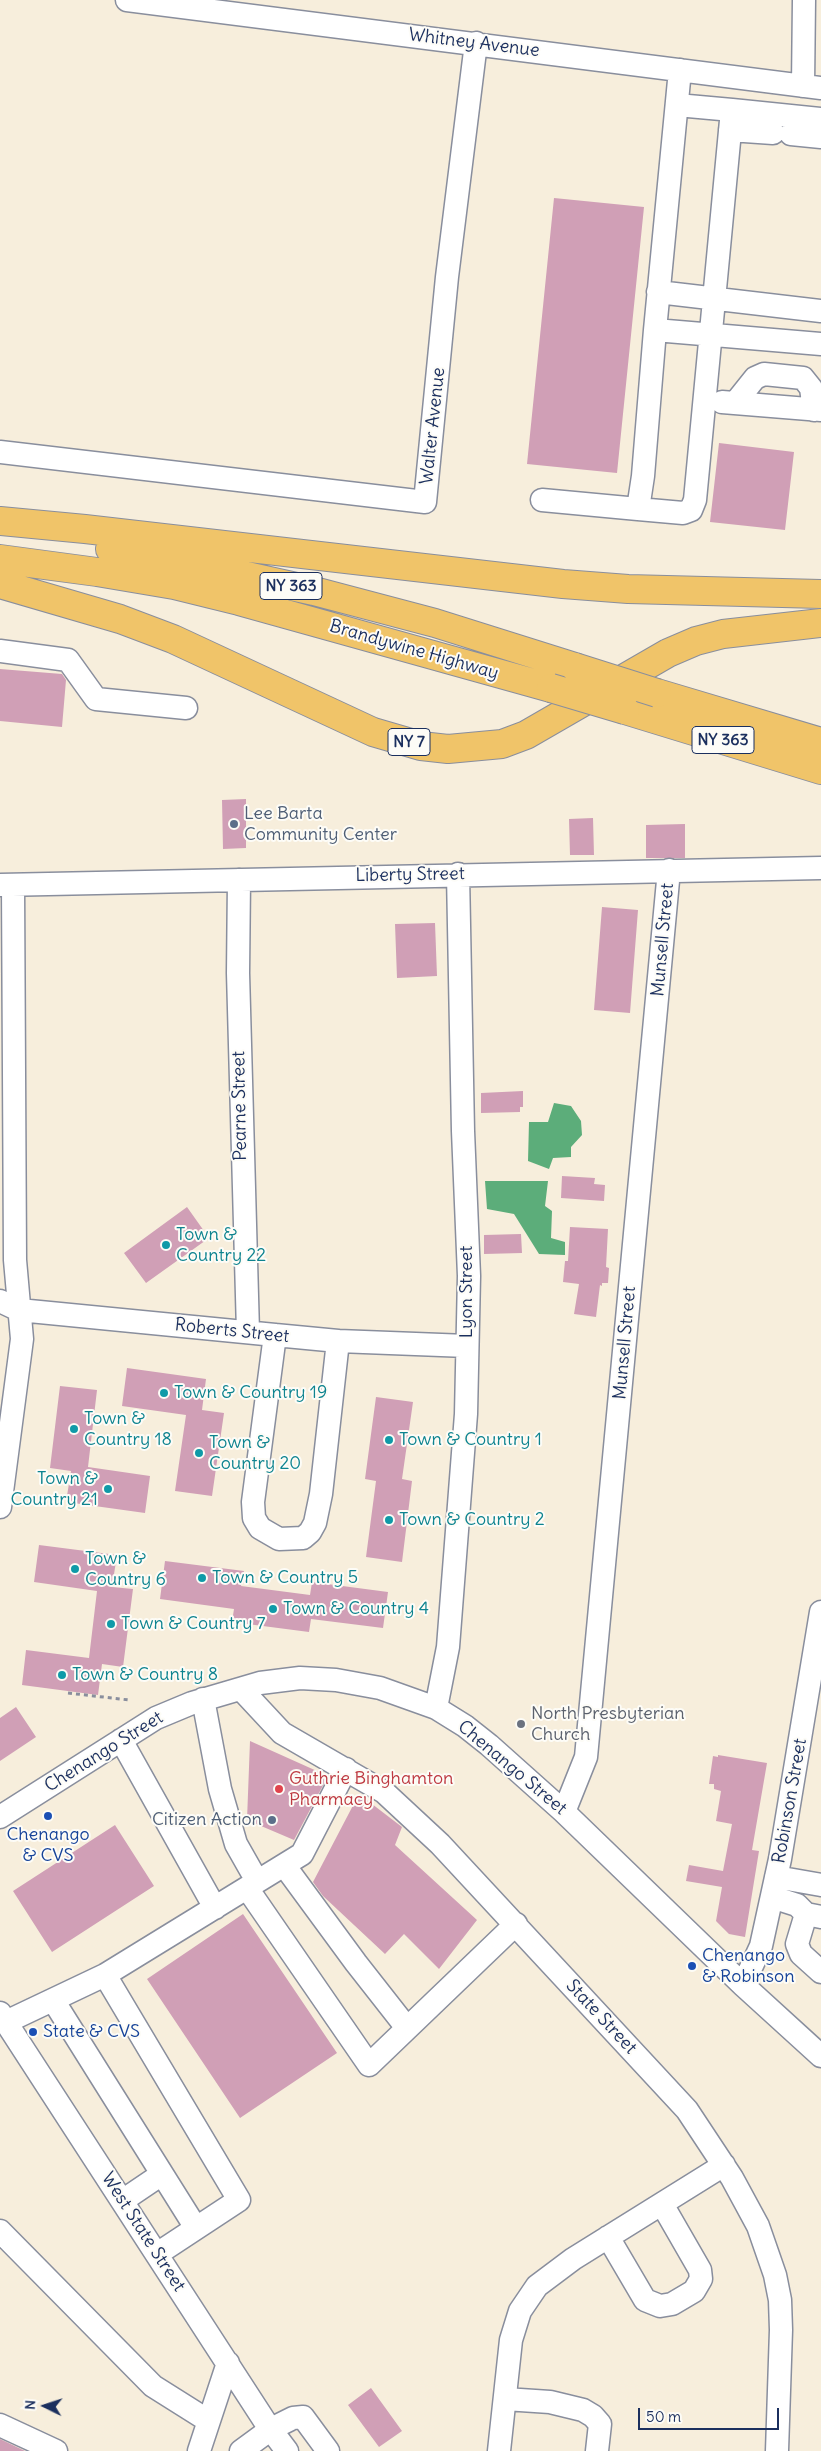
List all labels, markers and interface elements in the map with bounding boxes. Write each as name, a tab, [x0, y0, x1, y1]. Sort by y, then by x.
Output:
street label: Whitney Avenue	[407, 24, 541, 62]
street label: Walter Avenue	[416, 366, 450, 486]
road number: NY 363	[260, 572, 322, 600]
street label: Brandywine Highway	[327, 616, 501, 684]
road number: NY 363	[692, 726, 754, 754]
road number: NY 7	[388, 729, 430, 756]
place label: Lee Barta Community Center	[244, 803, 397, 846]
marker: Lee Barta Community Center	[228, 818, 240, 830]
street label: Liberty Street	[355, 863, 465, 887]
street label: Munsell Street	[647, 882, 679, 998]
street label: Pearne Street	[228, 1051, 252, 1161]
place label: Town & Country 22	[176, 1224, 266, 1266]
marker: Town & Country 22	[160, 1239, 172, 1251]
street label: Lyon Street	[456, 1246, 478, 1338]
street label: Munsell Street	[609, 1285, 641, 1401]
street label: Roberts Street	[174, 1314, 290, 1348]
place label: Town & Country 19	[174, 1382, 327, 1404]
marker: Town & Country 19	[158, 1387, 170, 1399]
place label: Town & Country 18	[84, 1408, 172, 1450]
marker: Town & Country 18	[68, 1423, 80, 1435]
place label: Town & Country 1	[399, 1429, 542, 1451]
place label: Town & Country 20	[209, 1432, 301, 1475]
marker: Town & Country 1	[383, 1434, 395, 1446]
marker: Town & Country 20	[193, 1447, 205, 1459]
place label: Town & Country 21	[11, 1468, 98, 1510]
marker: Town & Country 21	[102, 1483, 114, 1495]
place label: Town & Country 2	[399, 1509, 545, 1531]
marker: Town & Country 2	[383, 1514, 395, 1526]
place label: Town & Country 6	[85, 1548, 166, 1590]
marker: Town & Country 6	[69, 1563, 81, 1575]
place label: Town & Country 5	[212, 1567, 358, 1589]
marker: Town & Country 5	[196, 1572, 208, 1584]
place label: Town & Country 4	[283, 1598, 429, 1620]
marker: Town & Country 4	[267, 1603, 279, 1615]
place label: Town & Country 7	[121, 1613, 266, 1635]
marker: Town & Country 7	[105, 1618, 117, 1630]
place label: Town & Country 8	[72, 1664, 218, 1686]
marker: Town & Country 8	[56, 1669, 68, 1681]
place label: North Presbyterian Church	[531, 1703, 685, 1746]
street label: Chenango Street	[41, 1707, 167, 1797]
street label: Chenango Street	[453, 1716, 571, 1820]
marker: North Presbyterian Church	[515, 1718, 527, 1730]
street label: Robinson Street	[768, 1737, 812, 1865]
place label: Guthrie Binghamton Pharmacy	[289, 1768, 454, 1810]
marker: Guthrie Binghamton Pharmacy	[273, 1783, 285, 1795]
place label: Citizen Action	[152, 1809, 262, 1831]
marker: Chenango & CVS	[42, 1810, 54, 1822]
marker: Citizen Action	[266, 1814, 278, 1826]
place label: Chenango & CVS	[6, 1824, 90, 1866]
place label: Chenango & Robinson	[702, 1945, 795, 1988]
marker: Chenango & Robinson	[686, 1960, 698, 1972]
street label: State Street	[561, 1975, 641, 2059]
place label: State & CVS	[43, 2021, 140, 2043]
marker: State & CVS	[27, 2026, 39, 2038]
street label: West State Street	[96, 2168, 190, 2296]
north arrow	[20, 2381, 70, 2431]
scale bar	[641, 2398, 782, 2430]
text: N	[21, 2399, 39, 2410]
text: 50 m	[646, 2407, 681, 2426]

